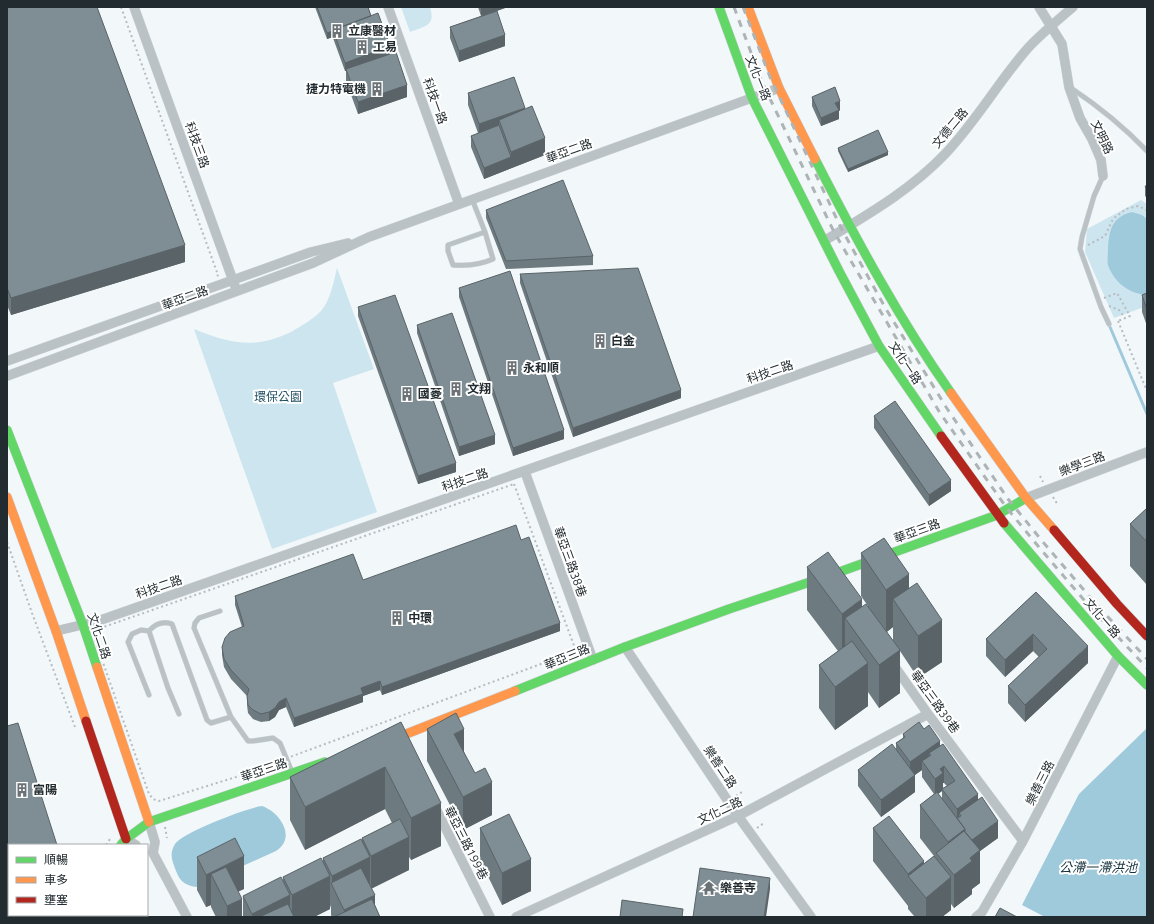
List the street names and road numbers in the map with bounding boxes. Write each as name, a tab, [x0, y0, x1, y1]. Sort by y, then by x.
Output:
street label: 文化一路	[743, 53, 773, 103]
street label: 科技一路	[421, 76, 450, 126]
street label: 文德二路	[929, 105, 970, 150]
street label: 文明路	[1089, 118, 1116, 156]
street label: 科技三路	[183, 120, 212, 170]
street label: 華亞二路	[544, 136, 594, 165]
street label: 華亞二路	[160, 283, 210, 312]
street label: 文化一路	[887, 339, 924, 386]
street label: 科技二路	[745, 358, 795, 385]
street label: 樂學三路	[1057, 449, 1107, 478]
street label: 科技二路	[440, 466, 490, 493]
street label: 華亞三路	[892, 516, 942, 545]
street label: 華亞三路38巷	[552, 525, 589, 599]
street label: 科技二路	[134, 573, 184, 600]
street label: 文化一路	[1082, 595, 1123, 640]
street label: 文化二路	[86, 611, 113, 661]
street label: 華亞三路	[542, 642, 592, 672]
street label: 華亞三路39巷	[909, 668, 962, 735]
street label: 樂善二路	[702, 743, 739, 790]
street label: 華亞三路	[239, 756, 289, 783]
street label: 樂善三路	[1023, 758, 1056, 807]
street label: 文化二路	[695, 795, 744, 827]
street label: 華亞三路199巷	[442, 804, 490, 882]

